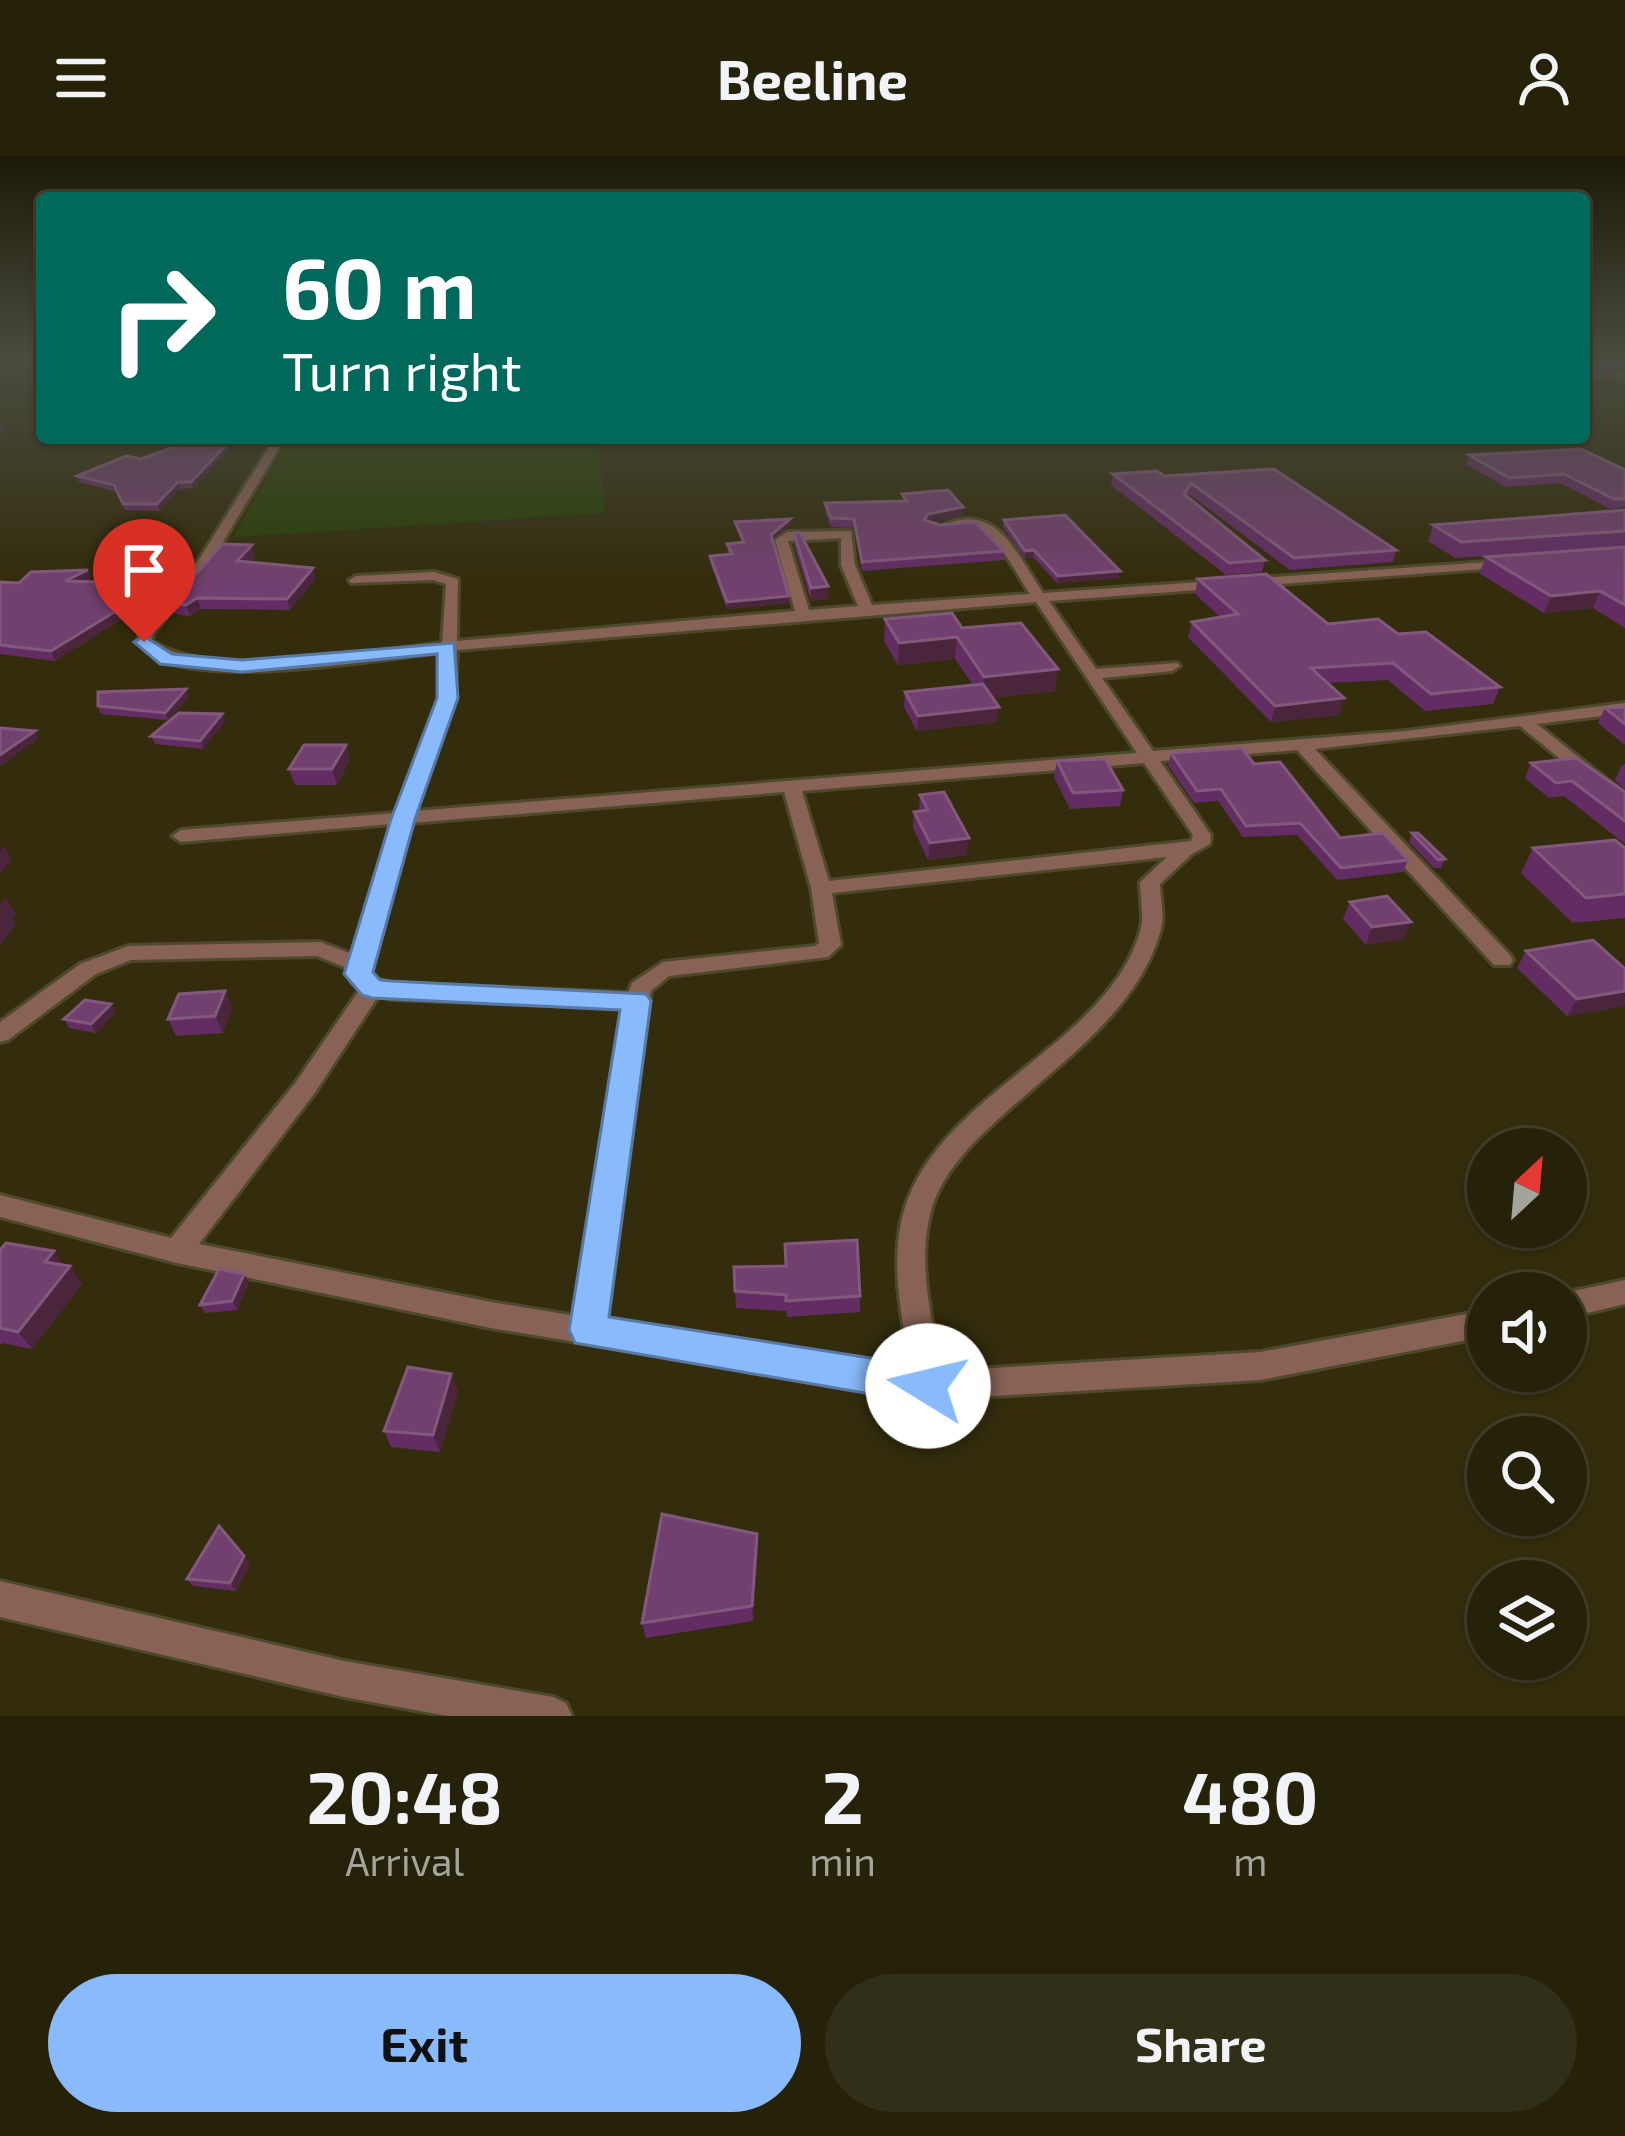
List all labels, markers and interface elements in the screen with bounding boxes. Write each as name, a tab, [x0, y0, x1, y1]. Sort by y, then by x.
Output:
icon: menu	[48, 45, 114, 111]
icon: person	[1511, 45, 1577, 111]
text: Beeline	[717, 46, 908, 111]
text: 60 m	[282, 235, 477, 336]
icon: right	[84, 240, 240, 396]
text: Turn right	[282, 337, 522, 402]
pin	[93, 519, 195, 642]
icon: arrive	[111, 537, 177, 603]
north arrow	[1467, 1128, 1587, 1248]
map controls	[1467, 1128, 1587, 1680]
button: sound	[1467, 1272, 1587, 1392]
position arrow	[865, 1323, 991, 1449]
button: search	[1467, 1416, 1587, 1536]
button: layers	[1467, 1560, 1587, 1680]
text: 20:48	[306, 1752, 503, 1838]
text: 2	[822, 1752, 864, 1838]
text: 480	[1182, 1752, 1319, 1838]
text: Arrival	[345, 1837, 464, 1884]
text: min	[809, 1837, 876, 1884]
text: m	[1233, 1837, 1268, 1884]
button: Exit	[48, 1974, 801, 2112]
button: Share	[825, 1974, 1577, 2112]

